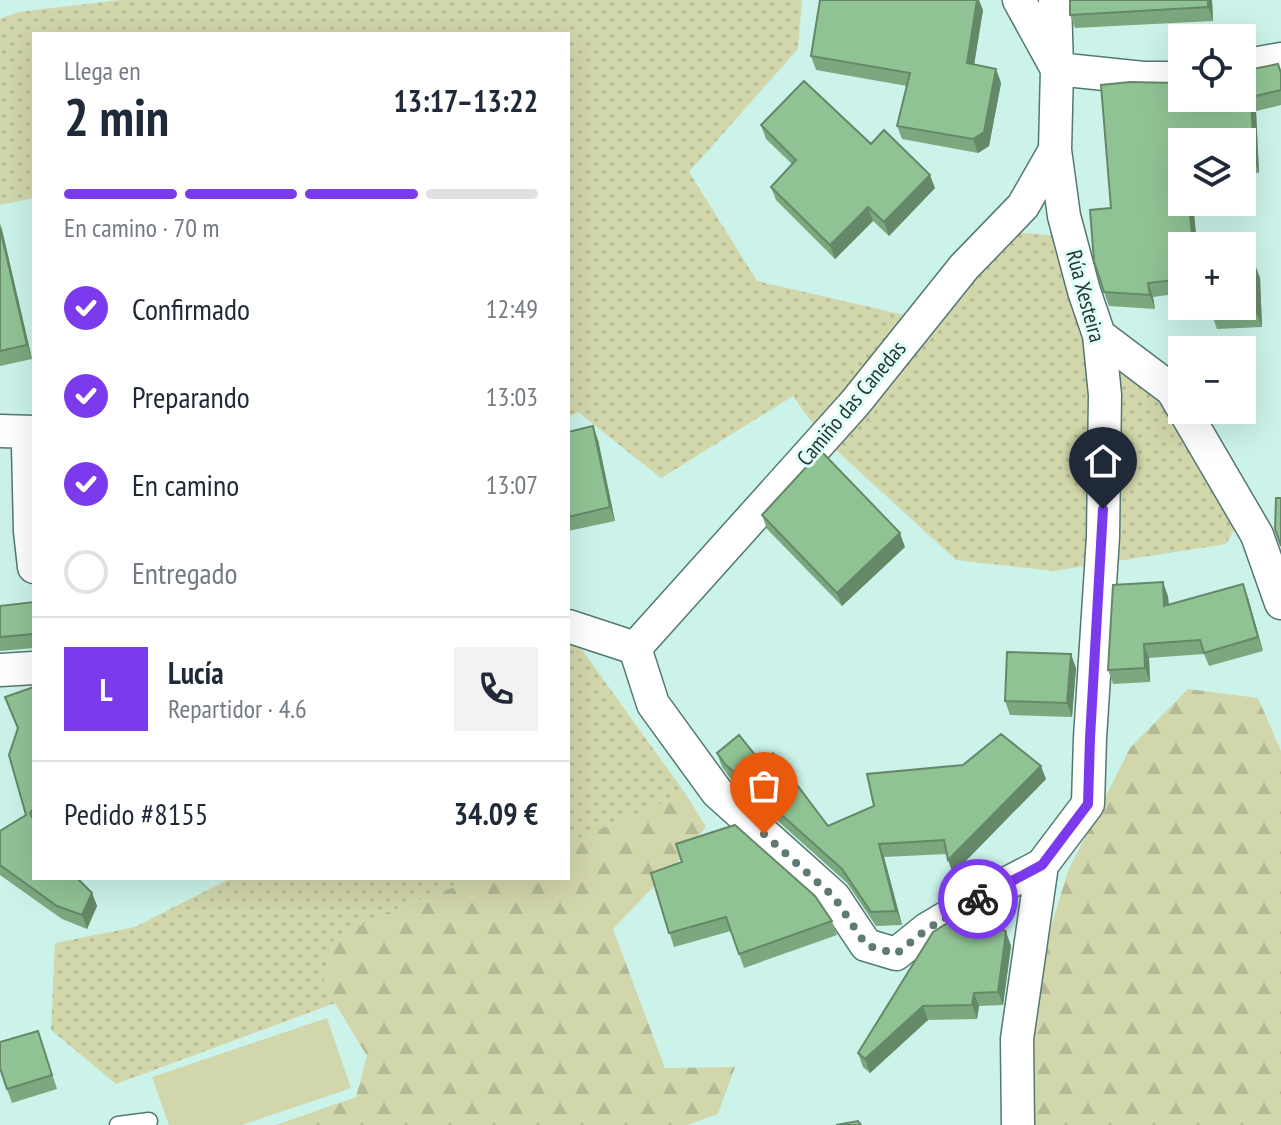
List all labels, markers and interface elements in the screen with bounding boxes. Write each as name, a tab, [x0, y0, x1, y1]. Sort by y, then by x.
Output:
map controls	[1168, 24, 1256, 424]
button: locate	[1168, 24, 1256, 112]
text: Llega en	[64, 54, 141, 87]
text: 13:17–13:22	[394, 81, 538, 120]
text: 2 min	[64, 83, 169, 150]
button: layers	[1168, 128, 1256, 216]
text: En camino · 70 m	[64, 211, 219, 244]
button: +	[1168, 232, 1256, 320]
street label: Rúa Xesteira	[1060, 247, 1112, 345]
icon: check	[64, 286, 108, 330]
text: Confirmado	[132, 289, 250, 328]
text: 12:49	[486, 292, 538, 325]
street label: Camiño das Canedas	[790, 335, 912, 471]
button: −	[1168, 336, 1256, 424]
icon: check	[64, 374, 108, 418]
text: Preparando	[132, 377, 250, 416]
text: 13:03	[486, 380, 538, 413]
pin	[1069, 427, 1137, 509]
icon: home	[1081, 439, 1125, 483]
icon: check	[64, 462, 108, 506]
text: En camino	[132, 465, 239, 504]
text: 13:07	[486, 468, 538, 501]
text: Entregado	[132, 553, 238, 592]
button: phone	[454, 647, 538, 731]
text: Lucía	[168, 653, 224, 692]
text: L	[100, 670, 112, 709]
text: Repartidor · 4.6	[168, 692, 307, 725]
pin	[730, 752, 798, 834]
icon: bag	[742, 764, 786, 808]
text: Pedido #8155	[64, 794, 208, 833]
text: 34.09 €	[454, 794, 538, 833]
courier	[938, 859, 1018, 939]
icon: bike	[956, 877, 1000, 921]

